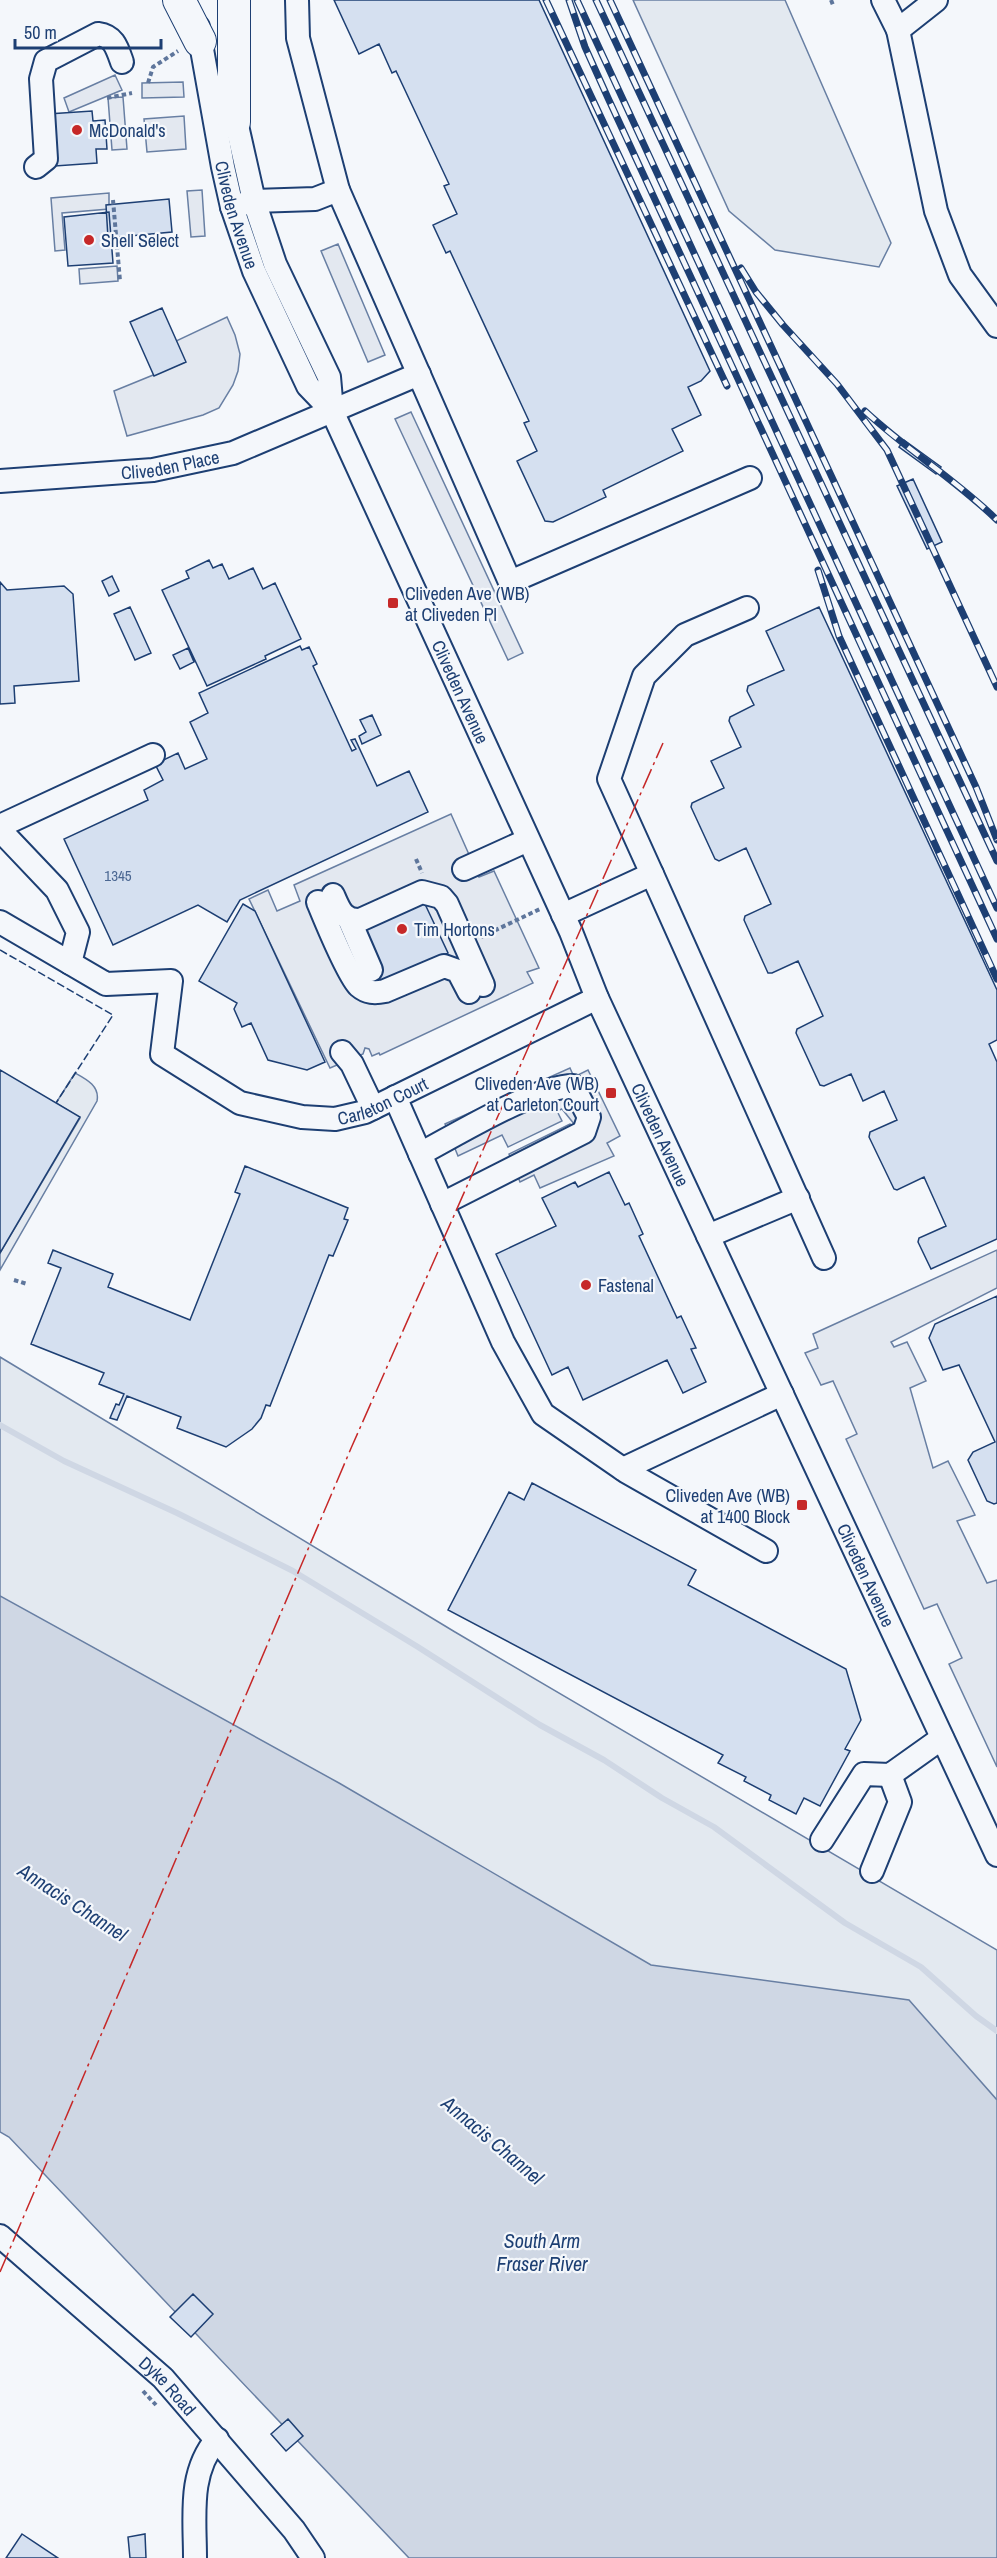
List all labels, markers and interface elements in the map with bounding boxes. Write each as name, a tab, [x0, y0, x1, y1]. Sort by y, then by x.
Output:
scale bar	[15, 12, 160, 50]
text: 50 m	[24, 20, 57, 45]
place label: McDonald's	[89, 118, 166, 143]
marker: McDonald's	[70, 123, 84, 137]
street label: Cliveden Avenue	[210, 159, 265, 272]
place label: Shell Select	[101, 228, 179, 253]
marker: Shell Select	[82, 233, 96, 247]
street label: Cliveden Place	[120, 444, 221, 485]
place label: Cliveden Ave (WB) at Cliveden Pl	[405, 581, 530, 627]
marker: Cliveden Ave (WB) at Cliveden Pl	[386, 596, 400, 610]
street label: Cliveden Avenue	[426, 636, 495, 748]
house number: 1345	[104, 865, 132, 886]
place label: Tim Hortons	[414, 917, 495, 942]
marker: Tim Hortons	[395, 922, 409, 936]
street label: Carleton Court	[335, 1071, 432, 1131]
place label: Cliveden Ave (WB) at Carleton Court	[475, 1071, 599, 1117]
street label: Cliveden Avenue	[626, 1079, 696, 1190]
marker: Cliveden Ave (WB) at Carleton Court	[604, 1086, 618, 1100]
place label: Fastenal	[598, 1273, 654, 1298]
marker: Fastenal	[579, 1278, 593, 1292]
place label: Cliveden Ave (WB) at 1400 Block	[666, 1483, 791, 1529]
marker: Cliveden Ave (WB) at 1400 Block	[795, 1498, 809, 1512]
street label: Cliveden Avenue	[831, 1519, 901, 1631]
water label: Annacis Channel	[12, 1856, 133, 1948]
water label: Annacis Channel	[436, 2089, 550, 2191]
water label: South Arm Fraser River	[496, 2227, 588, 2277]
street label: Dyke Road	[134, 2350, 202, 2421]

